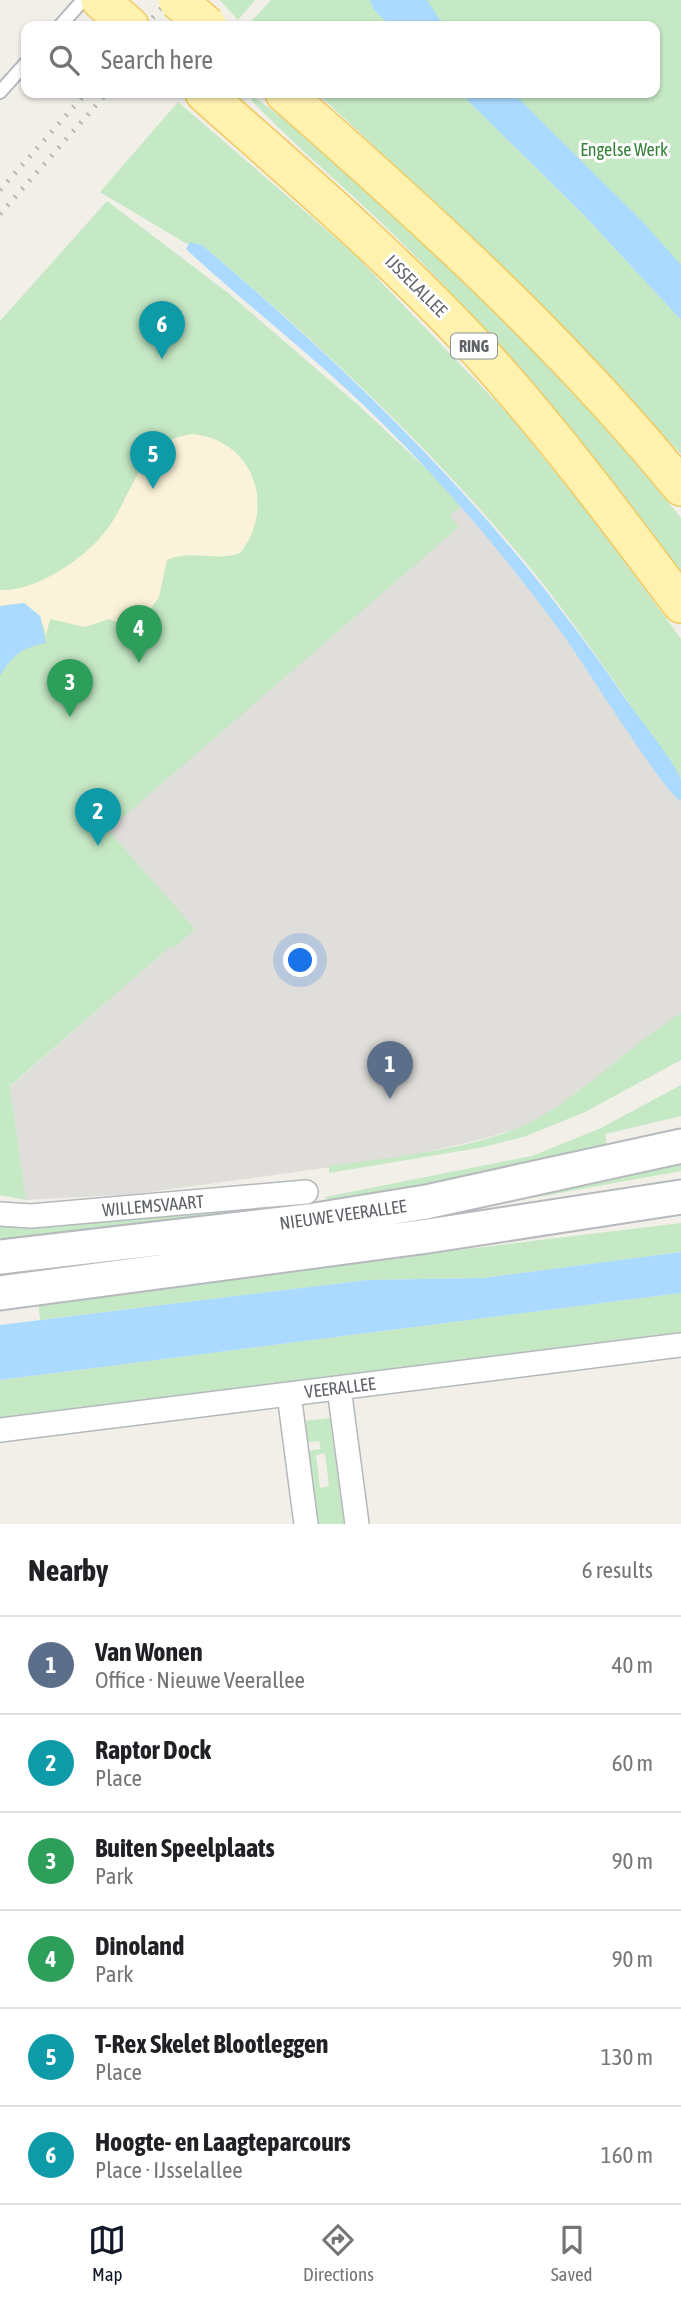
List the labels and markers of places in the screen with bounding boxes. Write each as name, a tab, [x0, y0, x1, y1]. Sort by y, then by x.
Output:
pin: 6	[139, 301, 185, 359]
pin: 5	[130, 431, 176, 489]
pin: 4	[116, 605, 162, 663]
pin: 3	[47, 659, 93, 717]
pin: 2	[75, 788, 121, 846]
pin: 1	[367, 1041, 413, 1099]

